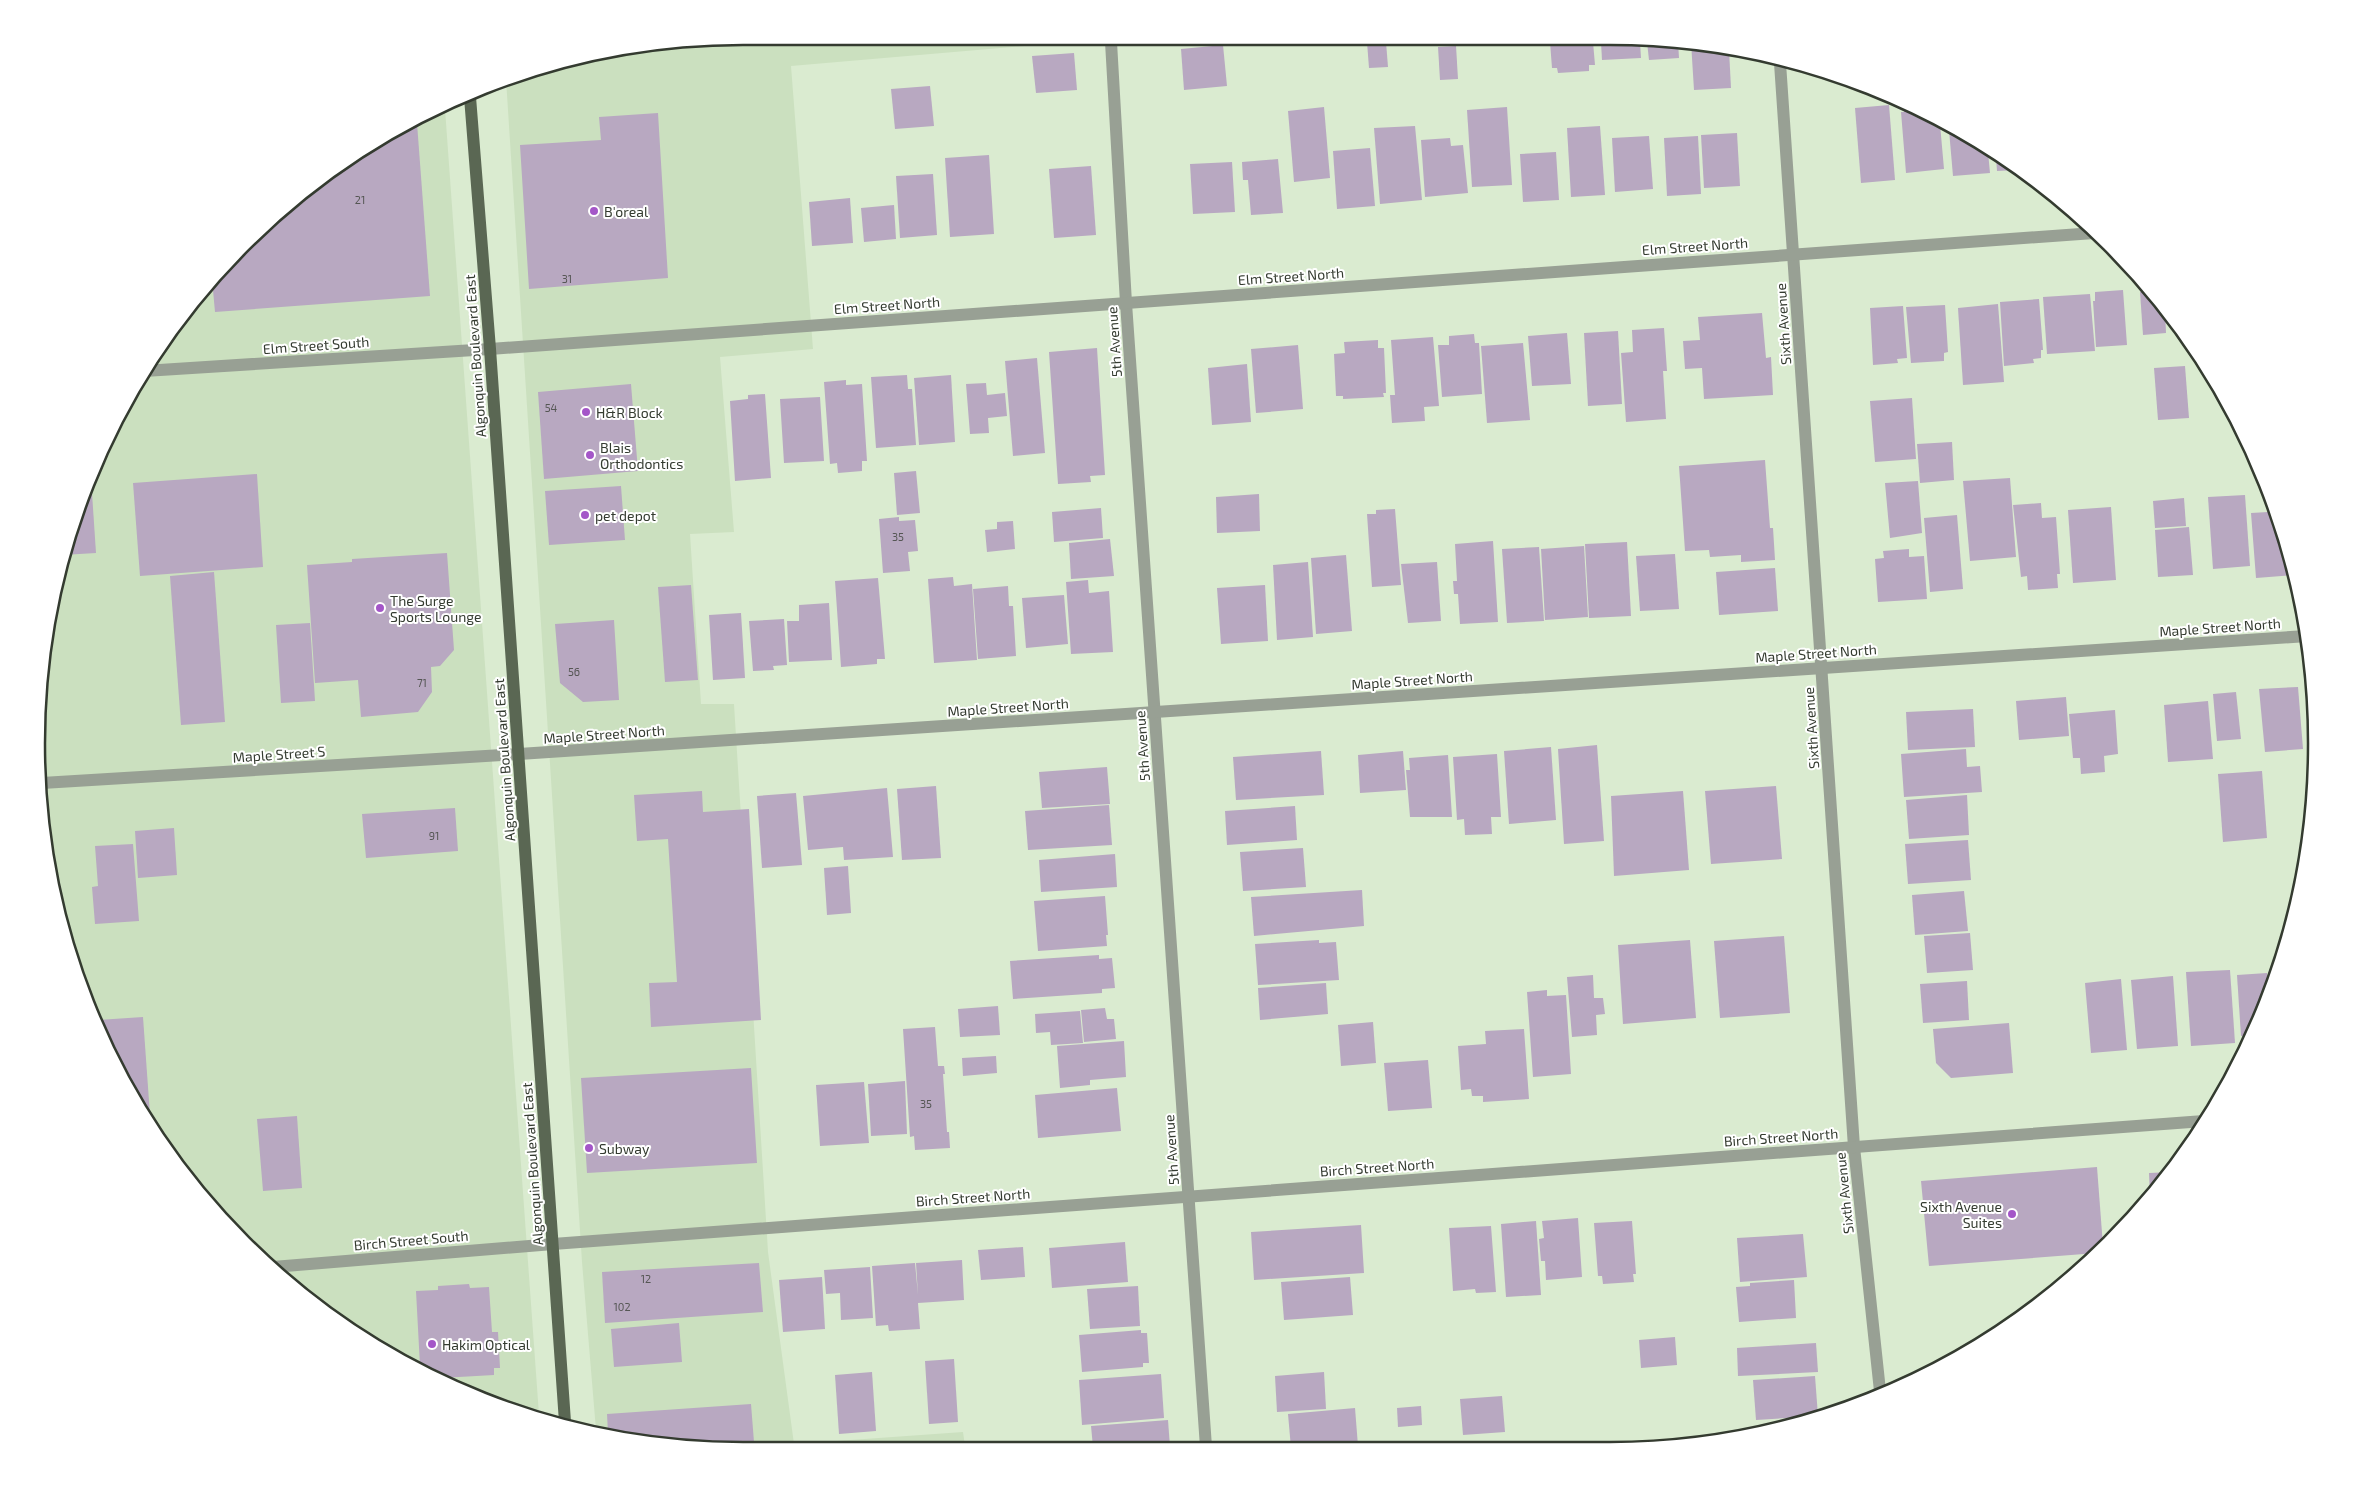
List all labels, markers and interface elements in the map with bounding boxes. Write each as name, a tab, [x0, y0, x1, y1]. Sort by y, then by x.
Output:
house number: 21	[355, 193, 365, 206]
place label: B'oreal	[604, 203, 649, 220]
marker: B'oreal	[588, 205, 600, 217]
street label: Elm Street North	[1641, 234, 1749, 258]
street label: Elm Street North	[1237, 264, 1345, 288]
house number: 31	[562, 272, 572, 285]
street label: Algonquin Boulevard East	[461, 274, 489, 438]
street label: Sixth Avenue	[1772, 283, 1794, 365]
street label: Elm Street North	[833, 293, 941, 317]
street label: 5th Avenue	[1103, 306, 1125, 378]
street label: Elm Street South	[262, 333, 370, 357]
house number: 54	[545, 401, 558, 414]
place label: H&R Block	[596, 404, 663, 421]
marker: H&R Block	[580, 406, 592, 418]
place label: Blais Orthodontics	[600, 439, 683, 472]
marker: Blais Orthodontics	[584, 449, 596, 461]
place label: pet depot	[595, 507, 656, 524]
marker: pet depot	[579, 509, 591, 521]
house number: 35	[892, 530, 904, 543]
place label: The Surge Sports Lounge	[390, 592, 482, 625]
marker: The Surge Sports Lounge	[374, 602, 386, 614]
street label: Maple Street North	[2159, 614, 2281, 640]
street label: Maple Street North	[1755, 640, 1877, 666]
house number: 56	[568, 665, 580, 678]
street label: Maple Street North	[1351, 667, 1473, 693]
house number: 71	[417, 676, 427, 689]
street label: Algonquin Boulevard East	[490, 678, 518, 842]
street label: Sixth Avenue	[1800, 687, 1822, 769]
street label: Maple Street North	[947, 694, 1069, 720]
street label: 5th Avenue	[1131, 710, 1153, 782]
street label: Maple Street North	[543, 721, 665, 747]
street label: Maple Street S	[232, 742, 326, 766]
house number: 91	[429, 829, 439, 842]
street label: Algonquin Boulevard East	[518, 1082, 546, 1246]
house number: 35	[920, 1097, 932, 1110]
street label: 5th Avenue	[1160, 1114, 1182, 1186]
street label: Birch Street North	[1723, 1125, 1839, 1149]
place label: Subway	[599, 1140, 650, 1157]
marker: Subway	[583, 1142, 595, 1154]
street label: Sixth Avenue	[1831, 1151, 1857, 1235]
street label: Birch Street North	[1319, 1155, 1435, 1179]
street label: Birch Street North	[915, 1185, 1031, 1209]
place label: Sixth Avenue Suites	[1920, 1198, 2002, 1231]
marker: Sixth Avenue Suites	[2006, 1208, 2018, 1220]
street label: Birch Street South	[353, 1227, 469, 1253]
house number: 12	[641, 1272, 651, 1285]
house number: 102	[613, 1300, 631, 1313]
place label: Hakim Optical	[442, 1336, 531, 1353]
marker: Hakim Optical	[426, 1338, 438, 1350]

